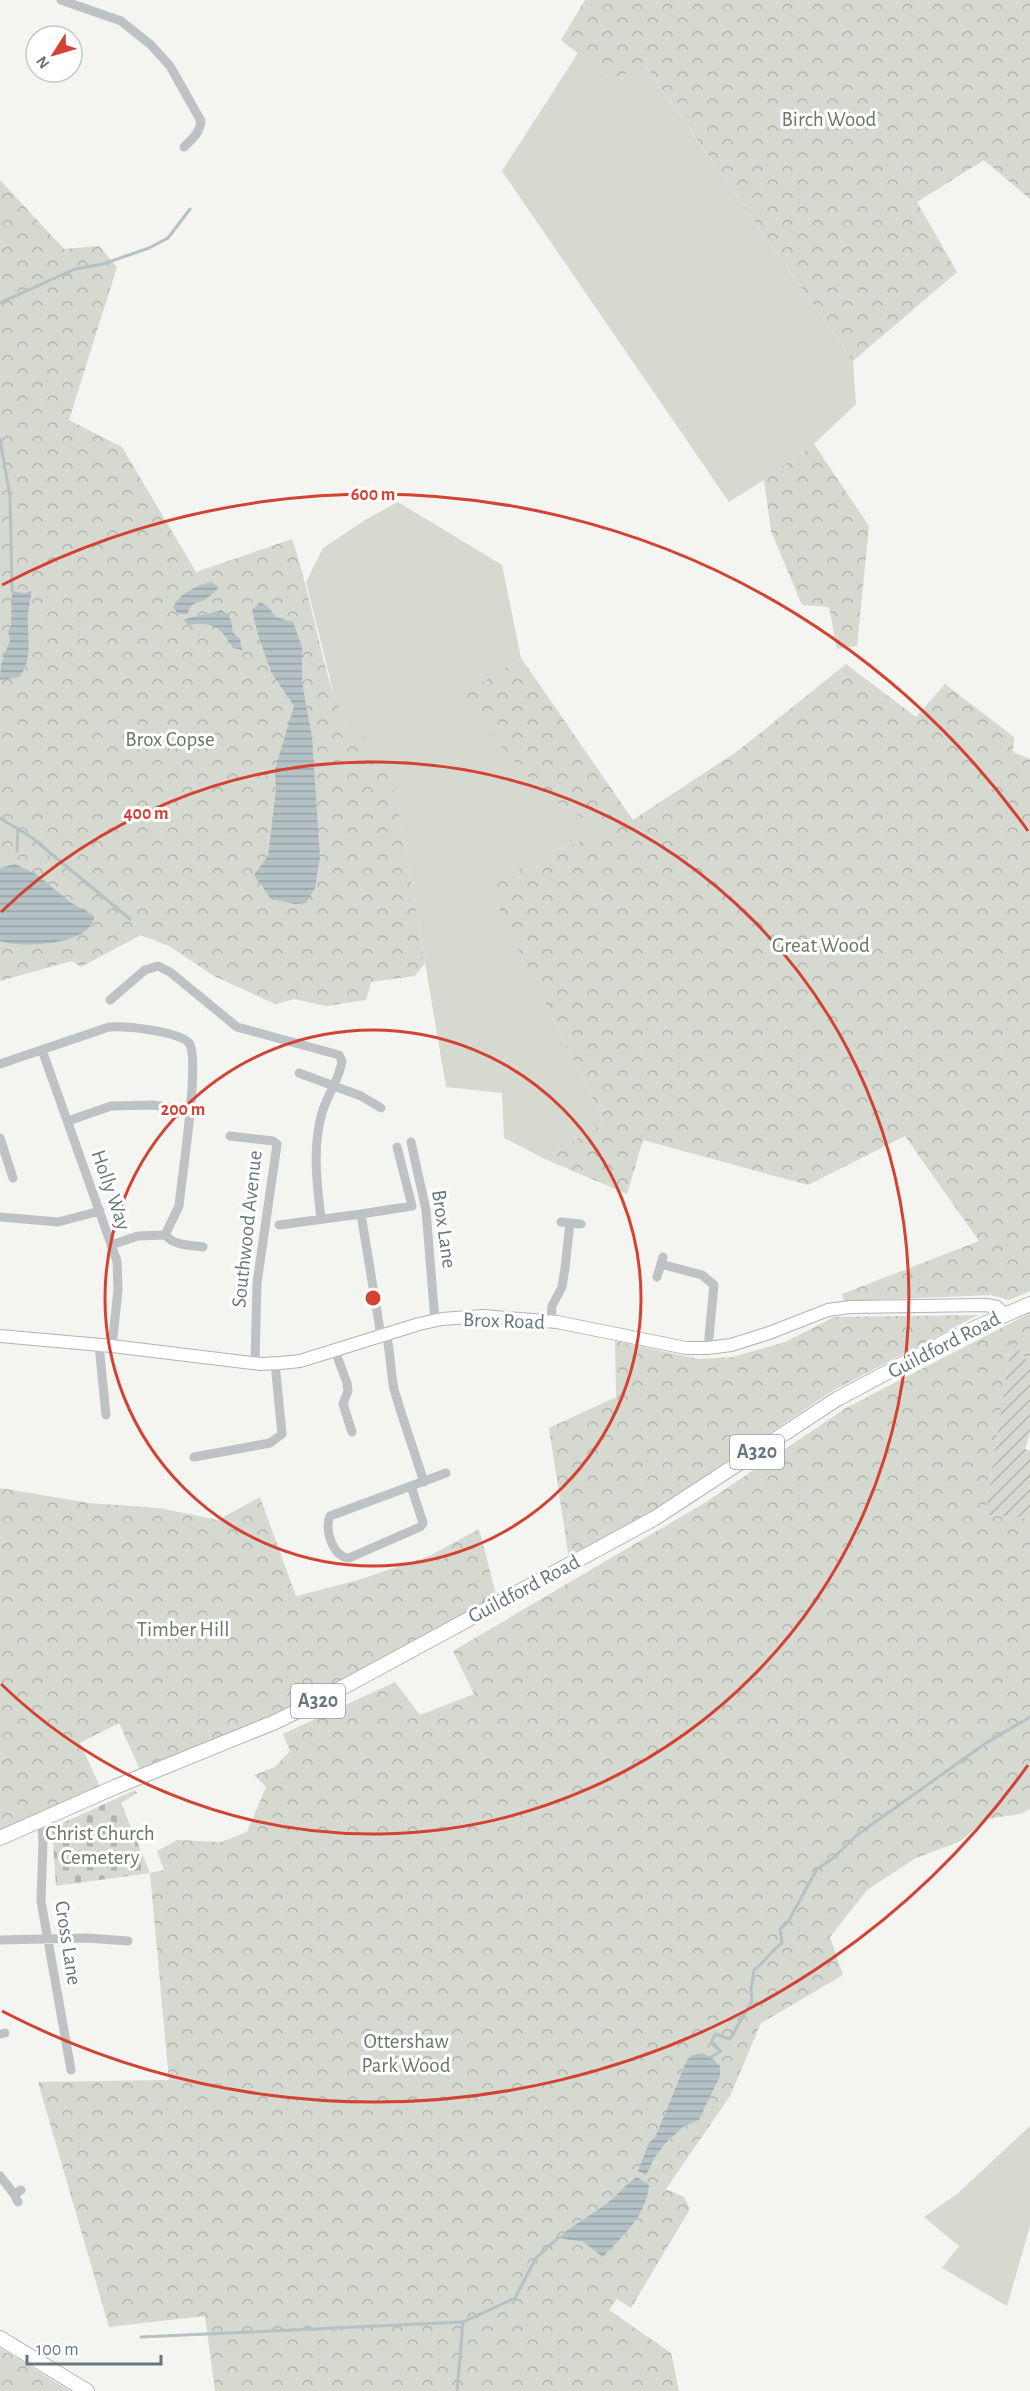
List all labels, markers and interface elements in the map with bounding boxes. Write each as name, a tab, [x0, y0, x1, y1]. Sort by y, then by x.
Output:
north arrow	[24, 24, 84, 84]
text: N	[33, 53, 53, 72]
park label: Birch Wood	[782, 109, 877, 130]
text: 600 m	[351, 486, 395, 504]
park label: Brox Copse	[125, 729, 215, 750]
text: 400 m	[123, 805, 169, 823]
park label: Great Wood	[772, 935, 870, 956]
text: 200 m	[161, 1101, 205, 1119]
street label: Holly Way	[88, 1147, 134, 1233]
street label: Southwood Avenue	[228, 1149, 266, 1309]
street label: Brox Lane	[428, 1188, 460, 1270]
centre of rings	[363, 1288, 383, 1308]
street label: Guildford Road	[884, 1308, 1004, 1382]
street label: Brox Road	[463, 1309, 546, 1333]
road number: A320	[730, 1435, 784, 1469]
street label: Guildford Road	[465, 1551, 583, 1627]
park label: Timber Hill	[137, 1619, 229, 1640]
road number: A320	[291, 1684, 345, 1718]
park label: Christ Church Cemetery	[45, 1823, 155, 1868]
street label: Cross Lane	[51, 1899, 85, 1987]
park label: Ottershaw Park Wood	[361, 2031, 451, 2076]
scale bar	[27, 2328, 160, 2366]
text: 100 m	[36, 2341, 79, 2359]

